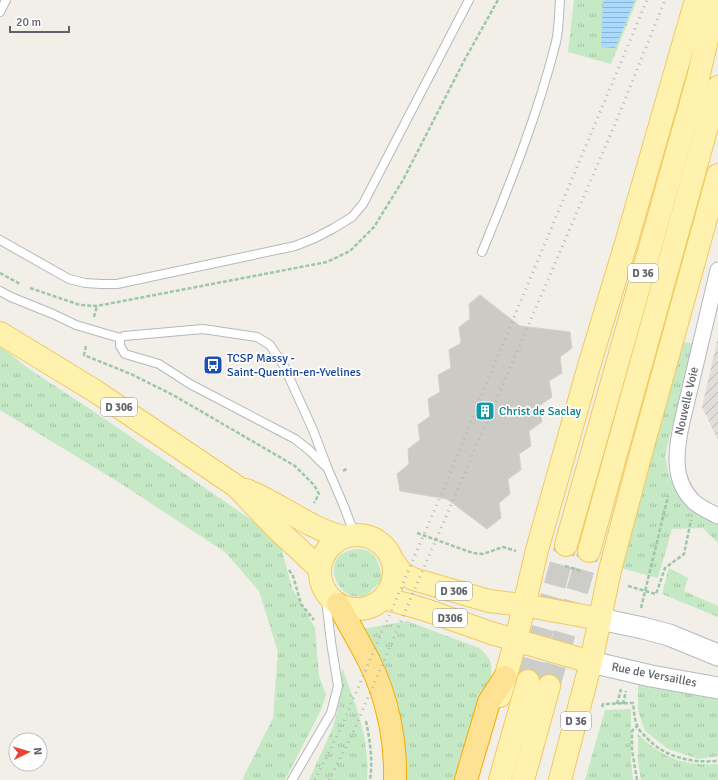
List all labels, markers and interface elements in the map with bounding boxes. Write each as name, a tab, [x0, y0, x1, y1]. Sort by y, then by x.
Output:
scale bar	[10, 8, 69, 34]
text: 20 m	[16, 15, 41, 30]
road number: D 36	[628, 264, 658, 282]
place label: TCSP Massy - Saint-Quentin-en-Yvelines	[227, 351, 361, 380]
bus stop icon: TCSP Massy - Saint-Quentin-en-Yvelines	[202, 354, 224, 376]
street label: Nouvelle Voie	[672, 365, 702, 437]
road number: D 306	[101, 398, 137, 416]
building icon: Christ de Saclay	[474, 400, 496, 422]
place label: Christ de Saclay	[499, 404, 582, 419]
road number: D 306	[436, 582, 472, 600]
road number: D306	[433, 609, 467, 627]
street label: Rue de Versailles	[610, 659, 698, 691]
road number: D 36	[561, 712, 591, 730]
north arrow	[8, 732, 48, 772]
text: N	[31, 747, 44, 756]

